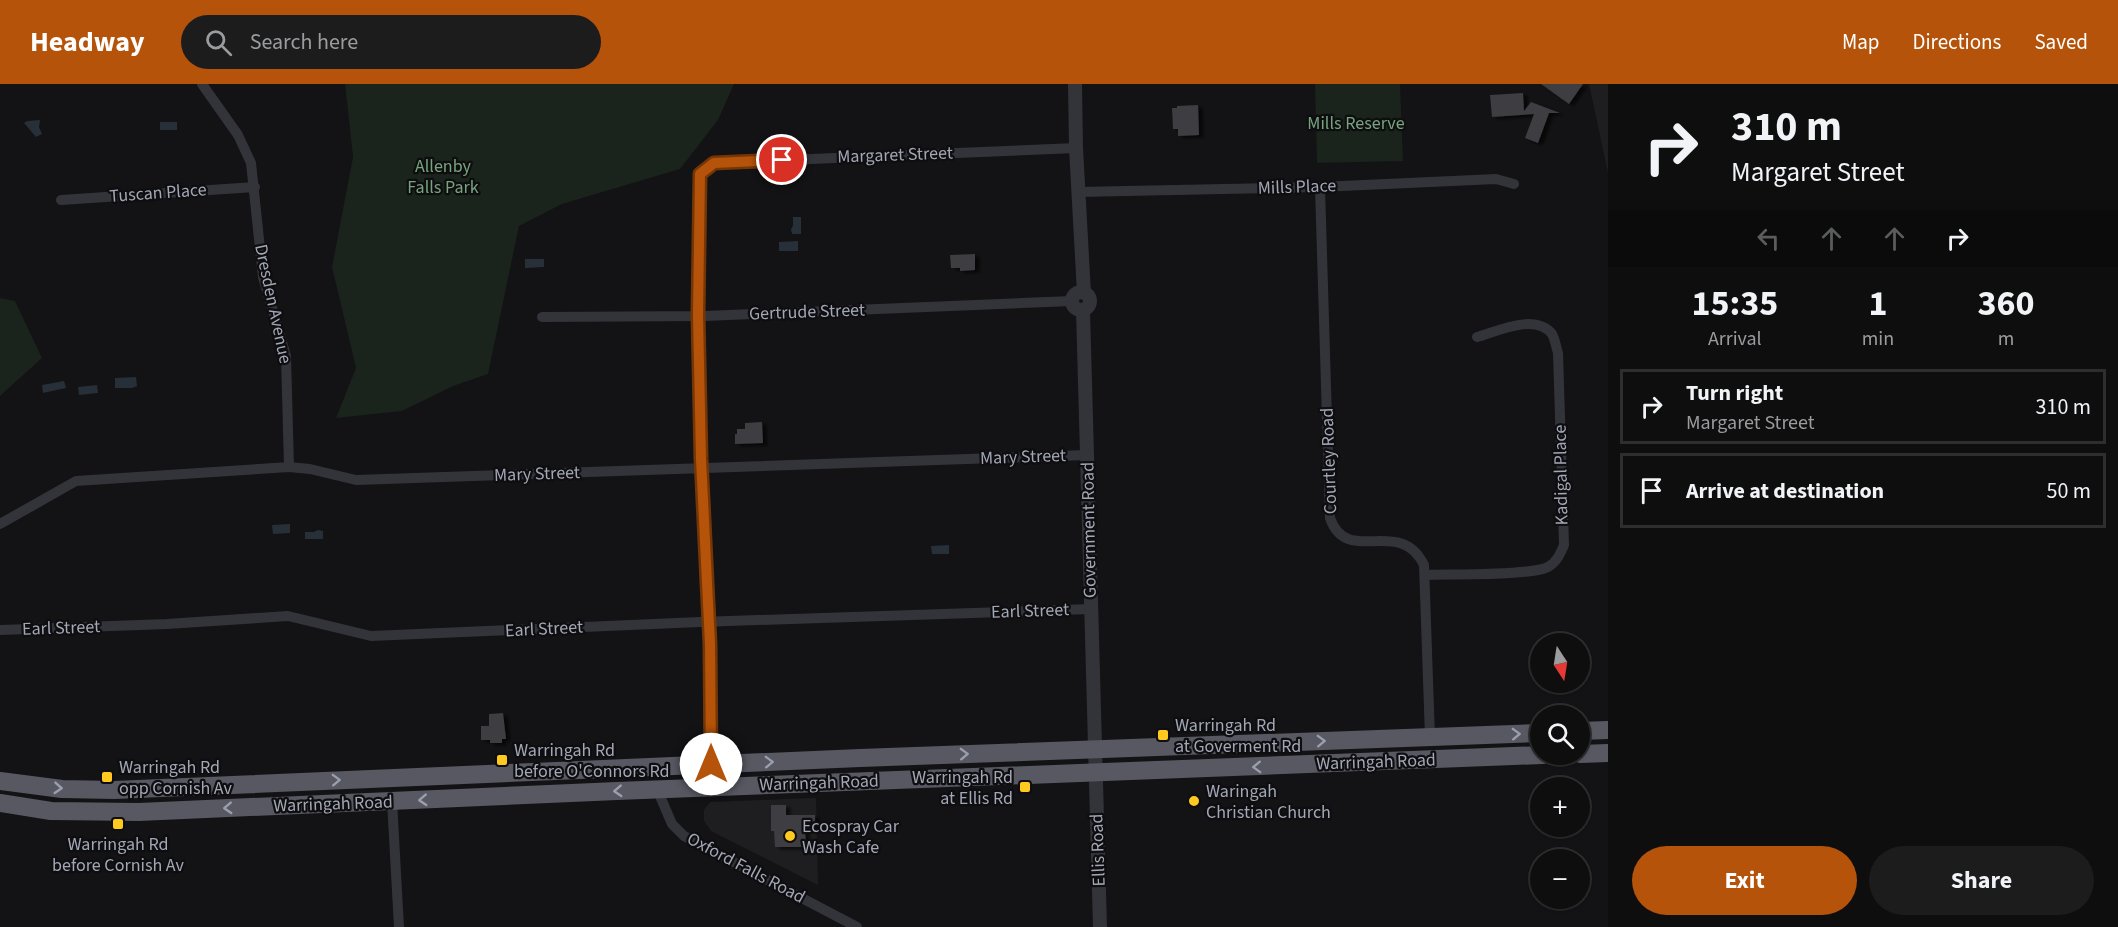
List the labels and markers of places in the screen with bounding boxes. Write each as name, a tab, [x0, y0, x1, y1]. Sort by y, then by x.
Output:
pin	[756, 134, 807, 185]
place label: Warringah Rd at Goverment Rd	[1175, 713, 1301, 759]
marker: Warringah Rd at Goverment Rd	[1156, 728, 1170, 742]
place label: Warringah Rd before O'Connors Rd	[514, 738, 670, 784]
marker: Warringah Rd before O'Connors Rd	[495, 753, 509, 767]
place label: Warringah Rd opp Cornish Av	[119, 755, 232, 801]
place label: Warringah Rd at Ellis Rd	[912, 765, 1013, 811]
marker: Warringah Rd opp Cornish Av	[100, 770, 114, 784]
place label: Waringah Christian Church	[1206, 779, 1331, 825]
marker: Warringah Rd at Ellis Rd	[1018, 780, 1032, 794]
marker: Waringah Christian Church	[1187, 794, 1201, 808]
place label: Ecospray Car Wash Cafe	[802, 814, 900, 860]
marker: Warringah Rd before Cornish Av	[111, 817, 125, 831]
marker: Ecospray Car Wash Cafe	[783, 829, 797, 843]
place label: Warringah Rd before Cornish Av	[52, 832, 184, 878]

